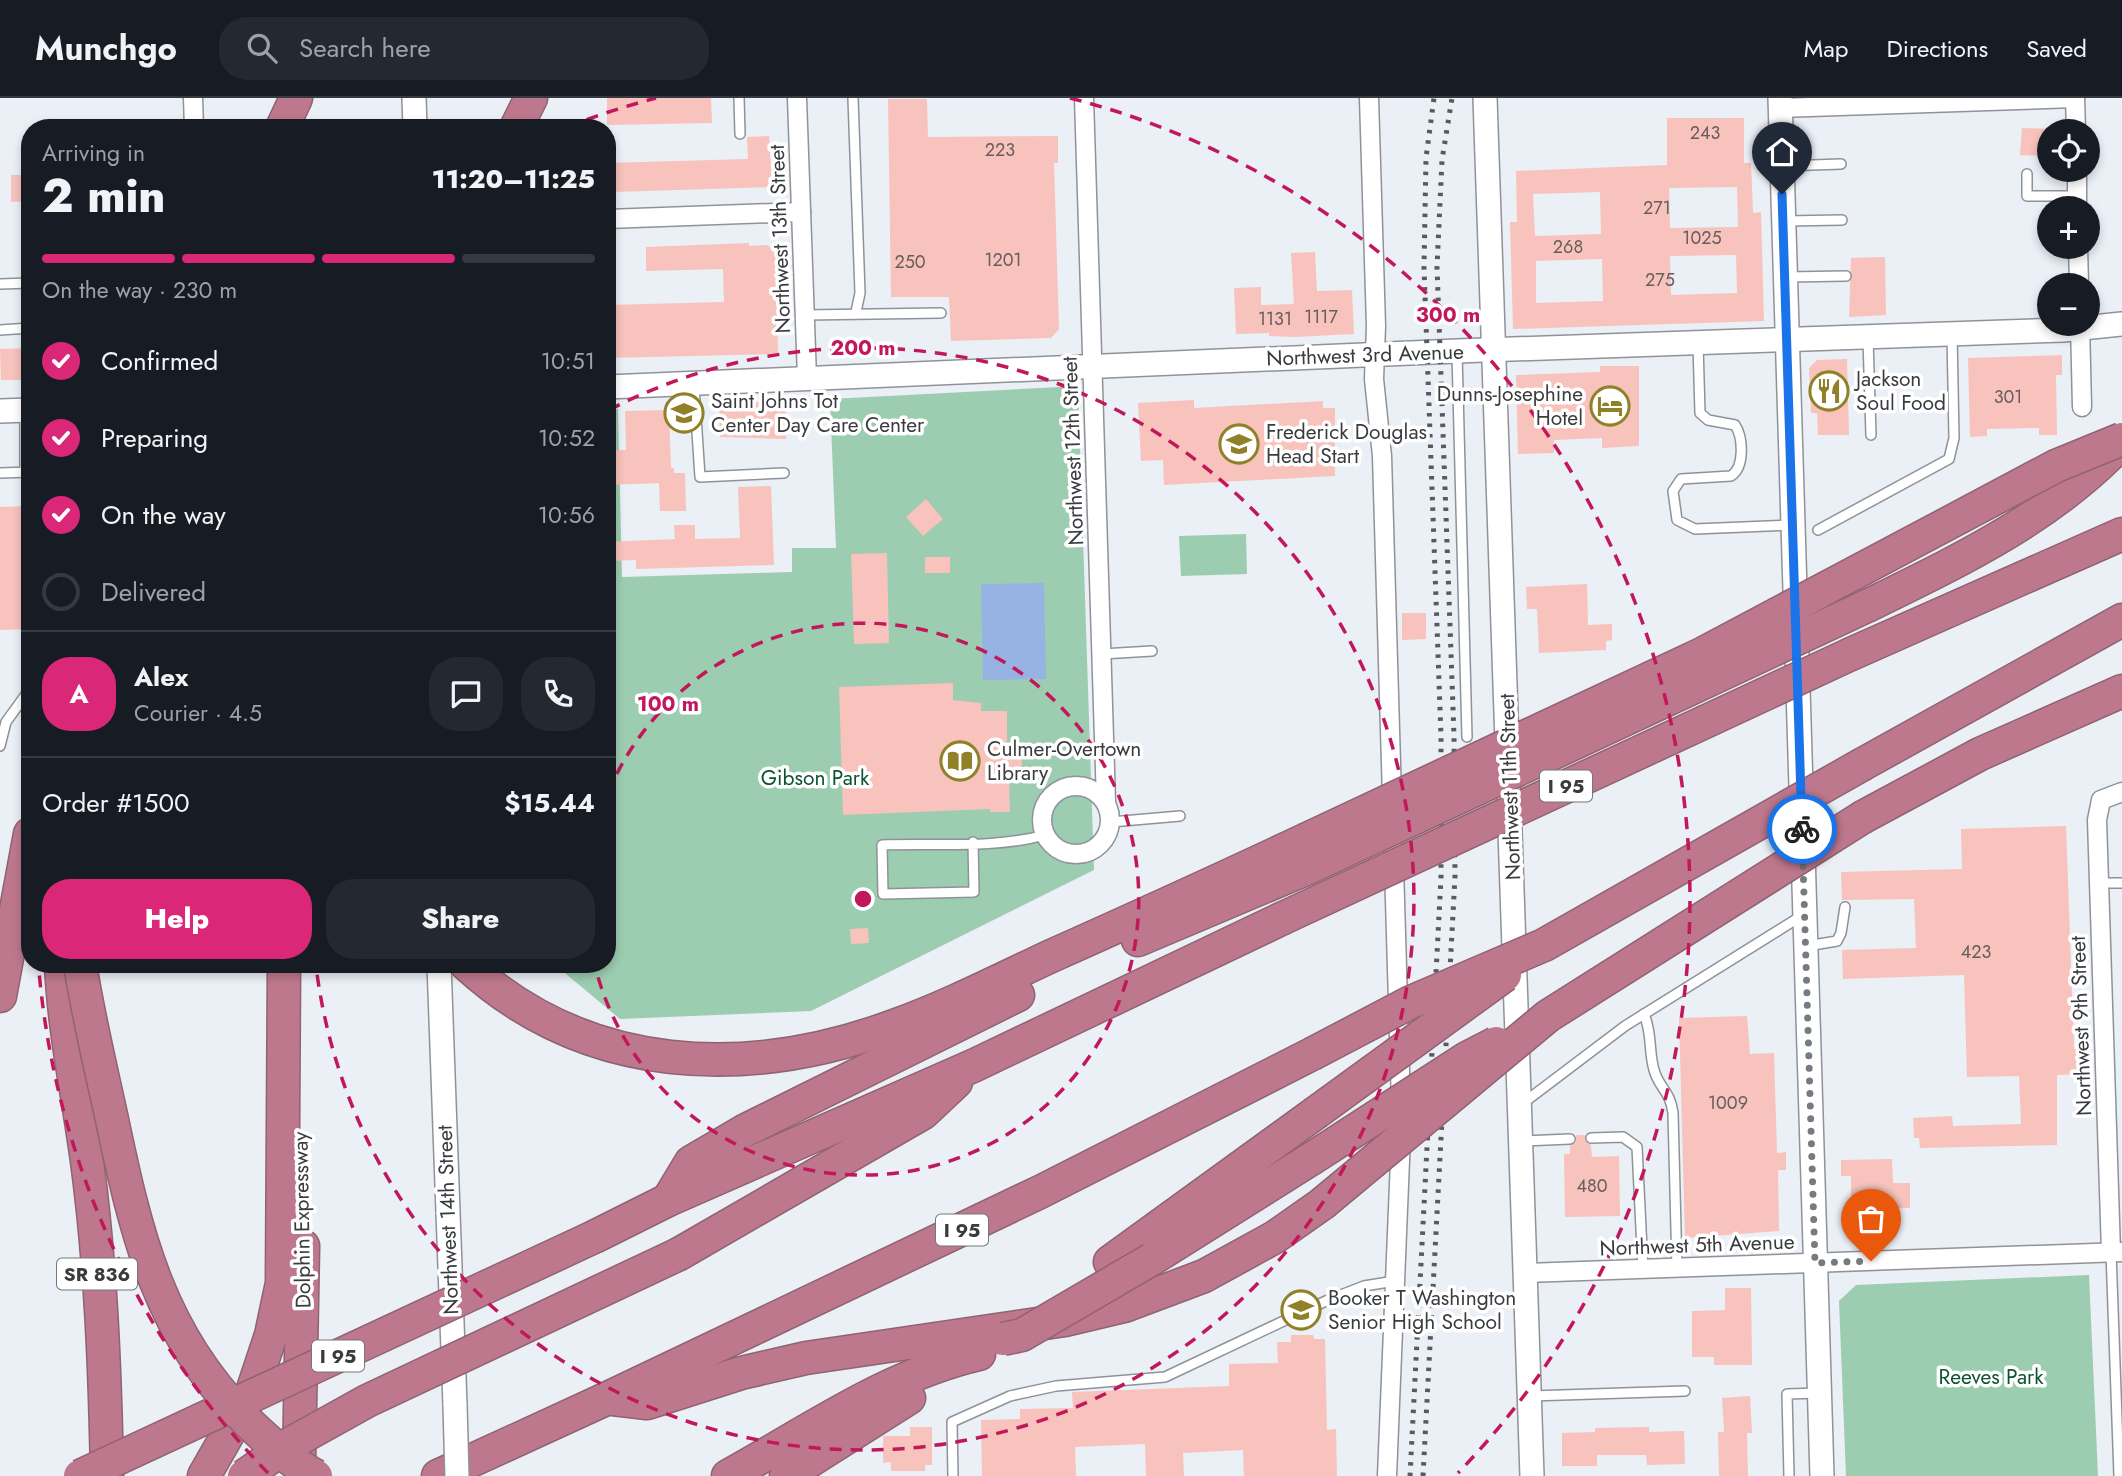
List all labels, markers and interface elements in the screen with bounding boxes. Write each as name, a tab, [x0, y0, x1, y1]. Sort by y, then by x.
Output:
search box	[219, 17, 709, 80]
text: Munchgo	[35, 25, 177, 72]
icon: search	[243, 29, 281, 67]
text: Search here	[299, 29, 431, 67]
text: Map	[1804, 31, 1849, 66]
text: Directions	[1887, 31, 1988, 66]
text: Saved	[2026, 31, 2087, 66]
map controls	[2037, 119, 2100, 336]
button: locate	[2037, 119, 2100, 182]
house number: 243	[1690, 120, 1720, 146]
pin	[1752, 122, 1812, 194]
icon: home	[1763, 133, 1801, 171]
text: Arriving in	[42, 136, 145, 170]
house number: 223	[985, 137, 1015, 163]
street label: Northwest 13th Street	[762, 144, 798, 334]
text: 11:20–11:25	[432, 160, 595, 198]
text: 2 min	[42, 163, 166, 229]
house number: 271	[1643, 195, 1671, 221]
button: +	[2037, 196, 2100, 259]
house number: 1025	[1682, 225, 1722, 251]
house number: 268	[1553, 234, 1583, 260]
house number: 1201	[984, 247, 1022, 273]
house number: 250	[894, 249, 926, 275]
house number: 275	[1645, 267, 1675, 293]
text: On the way · 230 m	[42, 273, 237, 307]
button: −	[2037, 273, 2100, 336]
text: 300 m	[1416, 300, 1480, 330]
house number: 1117	[1304, 304, 1338, 330]
house number: 1131	[1258, 306, 1292, 332]
text: 200 m	[830, 333, 896, 363]
street label: Northwest 3rd Avenue	[1266, 337, 1465, 373]
icon: check	[42, 342, 80, 380]
text: Confirmed	[101, 342, 218, 380]
text: 10:51	[541, 344, 595, 378]
street label: Northwest 12th Street	[1055, 356, 1091, 546]
place label: Jackson Soul Food	[1853, 364, 1946, 418]
restaurant icon: Jackson Soul Food	[1808, 370, 1850, 412]
place label: Dunns-Josephine Hotel	[1437, 379, 1583, 433]
house number: 301	[1994, 384, 2022, 410]
hotel icon: Dunns-Josephine Hotel	[1589, 385, 1631, 427]
place label: Saint Johns Tot Center Day Care Center	[711, 386, 925, 440]
school or university icon: Saint Johns Tot Center Day Care Center	[663, 392, 705, 434]
place label: Frederick Douglas Head Start	[1266, 417, 1427, 471]
icon: check	[42, 419, 80, 457]
text: Preparing	[101, 419, 208, 457]
text: 10:52	[538, 421, 595, 455]
school or university icon: Frederick Douglas Head Start	[1218, 423, 1260, 465]
icon: check	[42, 496, 80, 534]
text: On the way	[101, 496, 226, 534]
text: 10:56	[538, 498, 595, 532]
text: Delivered	[101, 573, 206, 611]
button: chat	[429, 657, 503, 731]
button: phone	[521, 657, 595, 731]
text: Alex	[134, 658, 188, 696]
text: A	[69, 675, 89, 713]
text: 100 m	[637, 689, 699, 719]
street label: Northwest 11th Street	[1492, 693, 1528, 881]
text: Courier · 4.5	[134, 696, 262, 730]
place label: Culmer-Overtown Library	[987, 734, 1141, 788]
library icon: Culmer-Overtown Library	[939, 740, 981, 782]
park label: Gibson Park	[761, 763, 870, 793]
road number: I 95	[1540, 771, 1592, 802]
text: Order #1500	[42, 784, 190, 822]
text: $15.44	[504, 784, 595, 822]
courier	[1767, 794, 1837, 864]
icon: bike	[1783, 810, 1821, 848]
button: Help	[42, 879, 312, 959]
button: Share	[326, 879, 595, 959]
centre of rings	[851, 887, 875, 911]
street label: Northwest 9th Street	[2063, 936, 2099, 1116]
house number: 423	[1961, 939, 1991, 965]
house number: 1009	[1708, 1090, 1748, 1116]
street label: Northwest 14th Street	[430, 1125, 466, 1315]
street label: Dolphin Expressway	[285, 1131, 319, 1309]
house number: 480	[1576, 1173, 1608, 1199]
pin	[1841, 1189, 1901, 1261]
icon: bag	[1852, 1200, 1890, 1238]
road number: I 95	[936, 1214, 988, 1246]
street label: Northwest 5th Avenue	[1599, 1227, 1795, 1263]
road number: SR 836	[57, 1258, 137, 1290]
place label: Booker T Washington Senior High School	[1328, 1283, 1516, 1337]
school or university icon: Booker T Washington Senior High School	[1280, 1289, 1322, 1331]
road number: I 95	[312, 1340, 364, 1372]
park label: Reeves Park	[1939, 1362, 2044, 1392]

